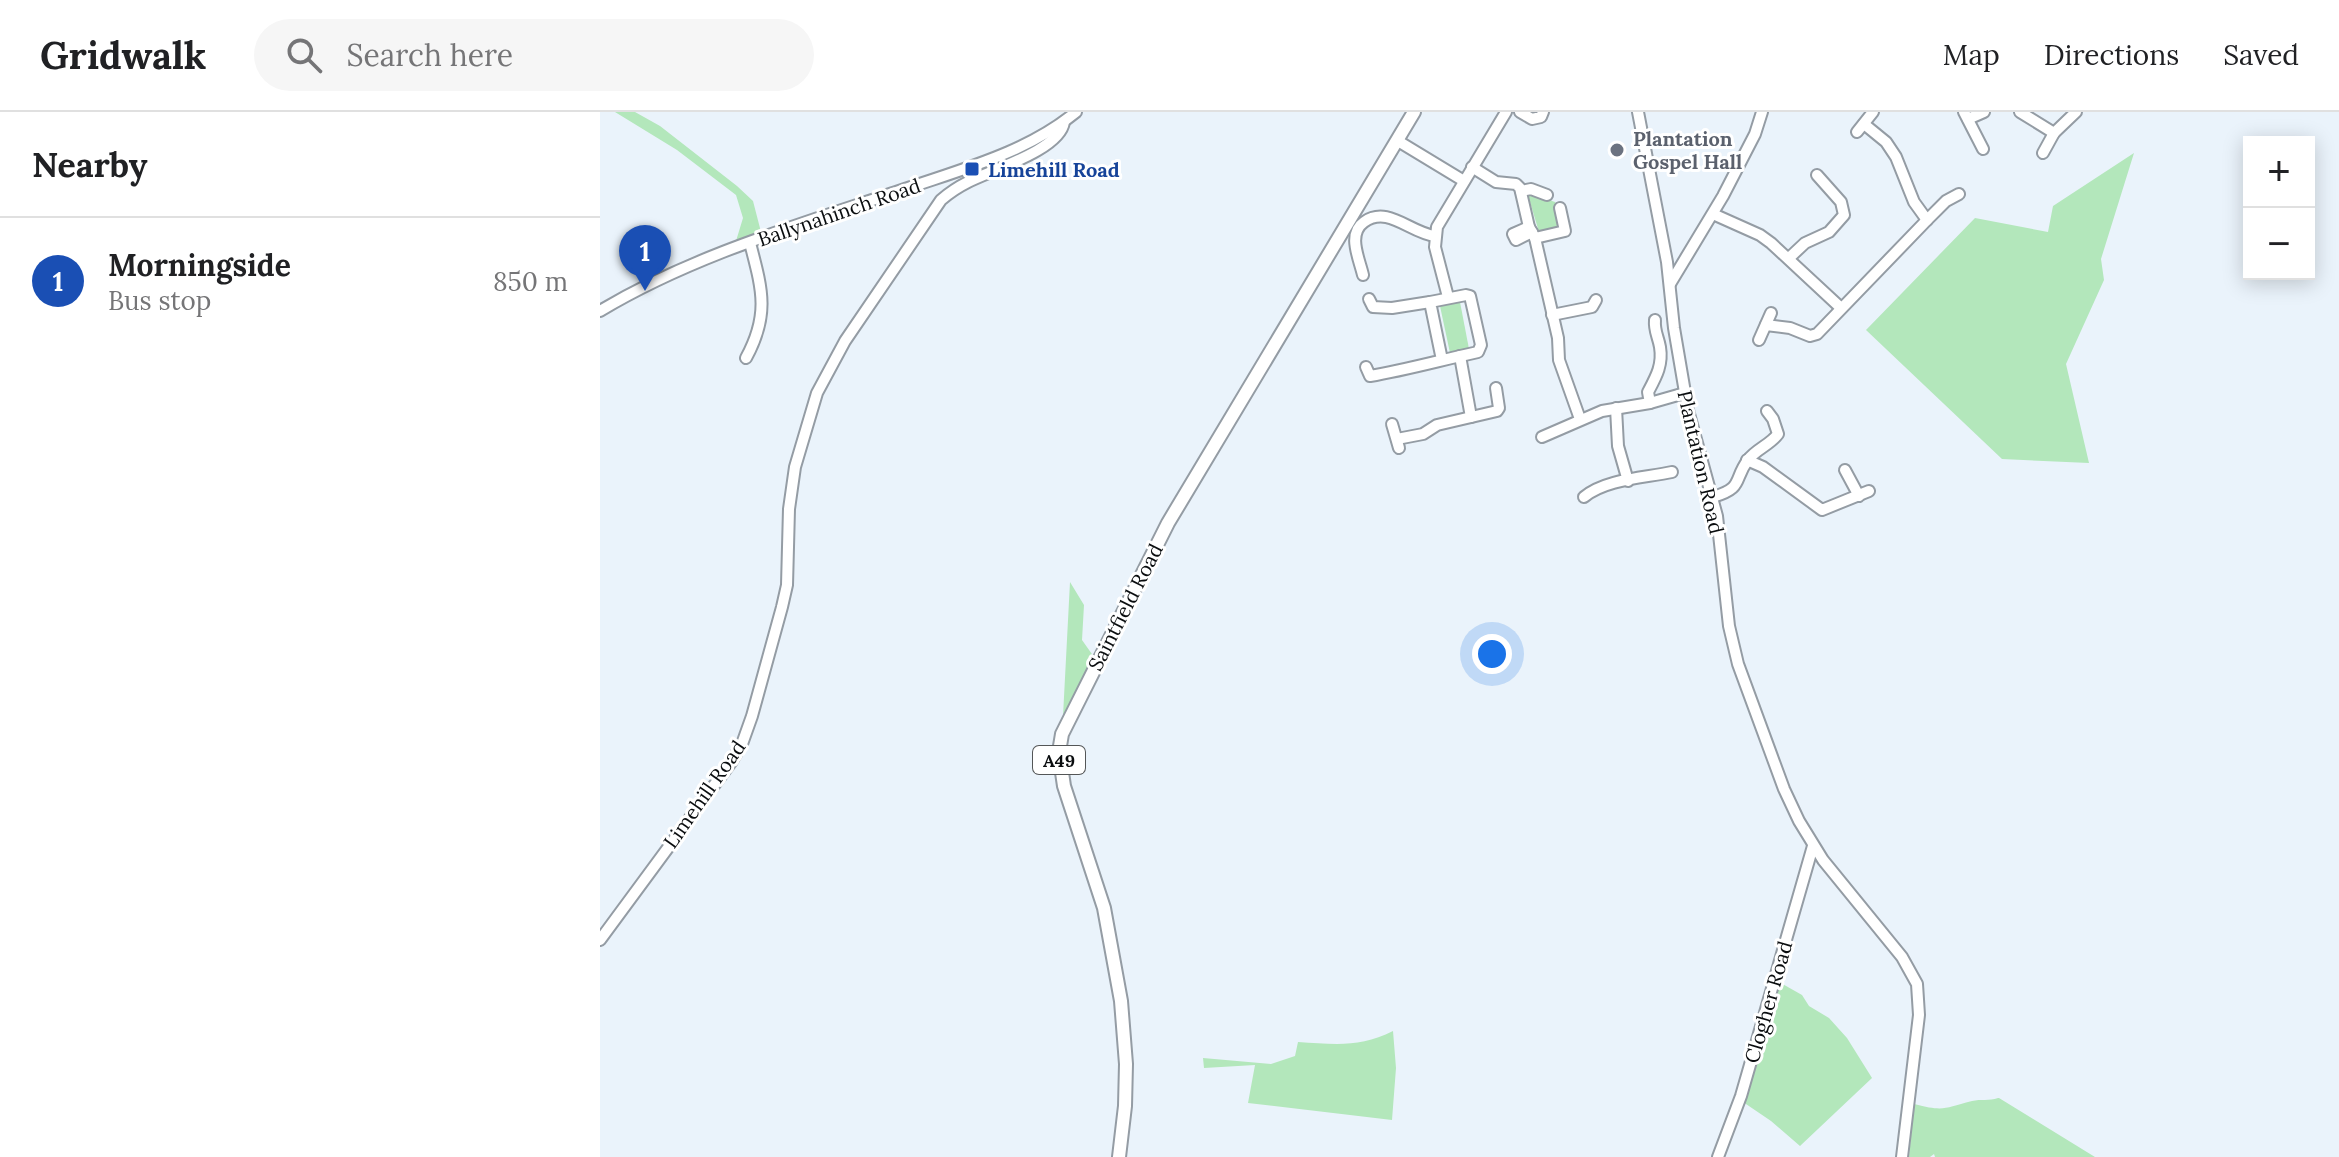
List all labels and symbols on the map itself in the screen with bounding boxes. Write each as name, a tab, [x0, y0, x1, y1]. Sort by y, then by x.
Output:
place label: Plantation Gospel Hall	[1633, 126, 1742, 174]
marker: Plantation Gospel Hall	[1608, 141, 1626, 159]
place label: Limehill Road	[988, 157, 1120, 182]
marker: Limehill Road	[963, 160, 981, 178]
street label: Ballynahinch Road	[754, 172, 924, 252]
pin: 1	[619, 225, 671, 291]
street label: Plantation Road	[1672, 388, 1730, 536]
street label: Saintfield Road	[1082, 539, 1168, 675]
your location	[1472, 634, 1512, 674]
street label: Limehill Road	[658, 735, 750, 853]
road number: A49	[1033, 746, 1085, 774]
street label: Clogher Road	[1739, 938, 1797, 1066]

